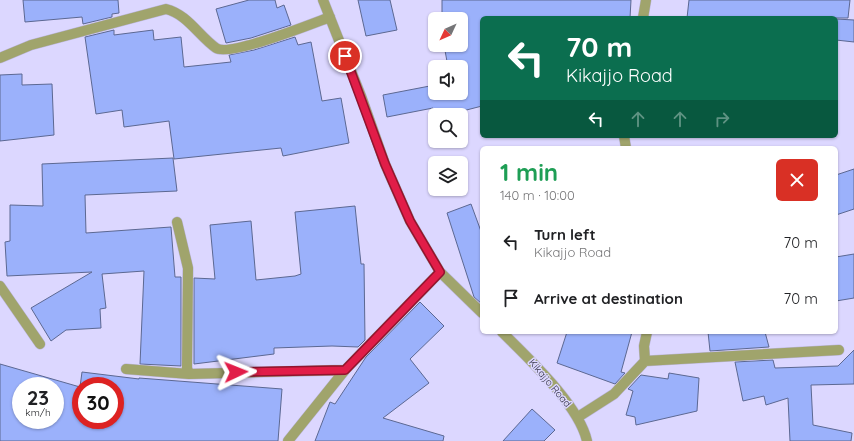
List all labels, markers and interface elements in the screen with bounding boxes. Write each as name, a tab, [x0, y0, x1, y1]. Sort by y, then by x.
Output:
north arrow	[428, 12, 468, 52]
map controls	[428, 12, 468, 196]
text: 70 m	[566, 29, 632, 64]
icon: left	[500, 32, 552, 84]
pin	[328, 39, 362, 73]
icon: arrive	[334, 45, 356, 67]
button: sound	[428, 60, 468, 100]
text: Kikajjo Road	[566, 64, 673, 87]
button: search	[428, 108, 468, 148]
icon: left	[585, 108, 607, 130]
icon: ahead	[627, 108, 649, 130]
icon: ahead	[669, 108, 691, 130]
icon: right	[711, 108, 733, 130]
button: layers	[428, 156, 468, 196]
text: 1 min	[500, 157, 558, 187]
button: close	[776, 159, 818, 201]
text: 140 m · 10:00	[500, 187, 575, 203]
text: Turn left	[534, 225, 596, 244]
icon: left	[500, 231, 522, 253]
text: 70 m	[784, 233, 818, 252]
text: Kikajjo Road	[534, 244, 611, 260]
icon: arrive	[500, 287, 522, 309]
text: Arrive at destination	[534, 289, 683, 308]
text: 70 m	[784, 289, 818, 308]
position arrow	[215, 351, 257, 393]
street label: Kikajjo Road	[526, 356, 574, 410]
speed limit sign: 30	[72, 377, 124, 429]
text: 23	[27, 385, 49, 410]
text: km/h	[25, 406, 51, 419]

